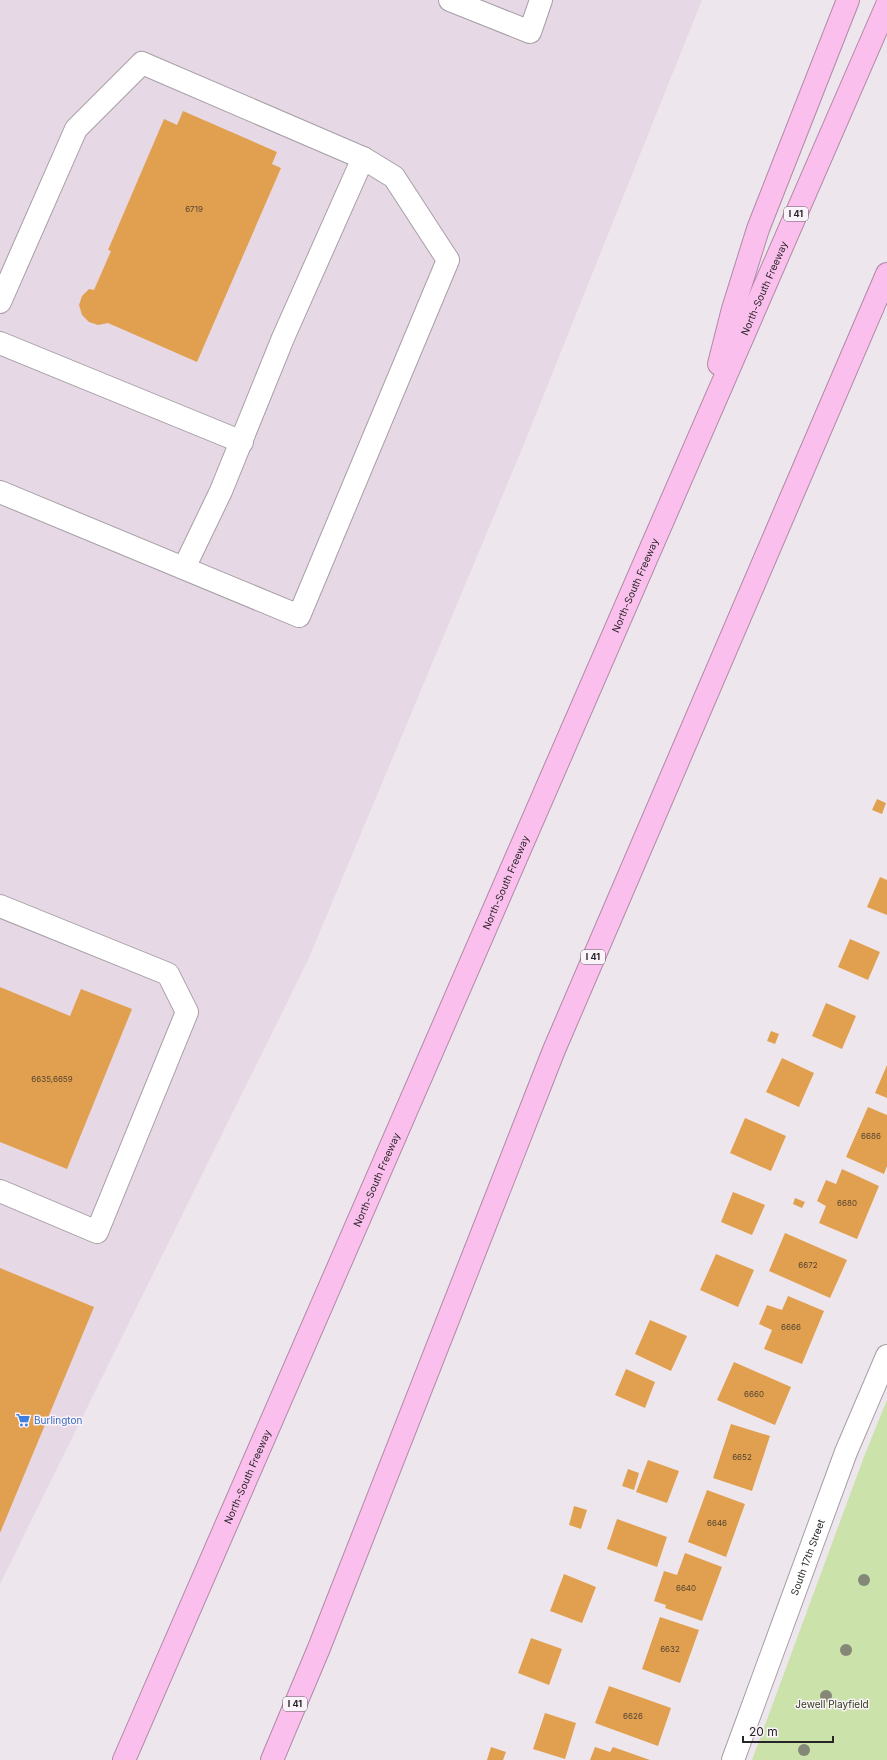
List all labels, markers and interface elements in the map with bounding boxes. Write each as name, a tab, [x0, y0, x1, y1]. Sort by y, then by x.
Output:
house number: 6719	[185, 204, 203, 214]
road number: I 41	[784, 207, 808, 221]
street label: North-South Freeway	[738, 239, 790, 337]
street label: North-South Freeway	[609, 536, 661, 634]
street label: North-South Freeway	[480, 833, 531, 931]
road number: I 41	[581, 950, 605, 964]
house number: 6635,6659	[31, 1074, 73, 1084]
street label: North-South Freeway	[351, 1130, 402, 1228]
house number: 6686	[861, 1131, 881, 1141]
house number: 6680	[837, 1198, 857, 1208]
house number: 6672	[798, 1260, 818, 1270]
house number: 6666	[781, 1322, 801, 1332]
house number: 6660	[744, 1389, 764, 1399]
supermarket icon: Burlington	[15, 1412, 31, 1428]
place label: Burlington	[34, 1414, 82, 1426]
street label: North-South Freeway	[221, 1427, 273, 1526]
house number: 6652	[732, 1452, 752, 1462]
street label: South 17th Street	[788, 1517, 827, 1597]
house number: 6646	[707, 1518, 727, 1528]
house number: 6640	[676, 1583, 696, 1593]
house number: 6632	[660, 1644, 680, 1654]
road number: I 41	[283, 1697, 307, 1711]
park label: Jewell Playfield	[795, 1698, 869, 1710]
house number: 6626	[623, 1711, 643, 1721]
scale bar	[743, 1718, 833, 1744]
text: 20 m	[749, 1724, 778, 1739]

